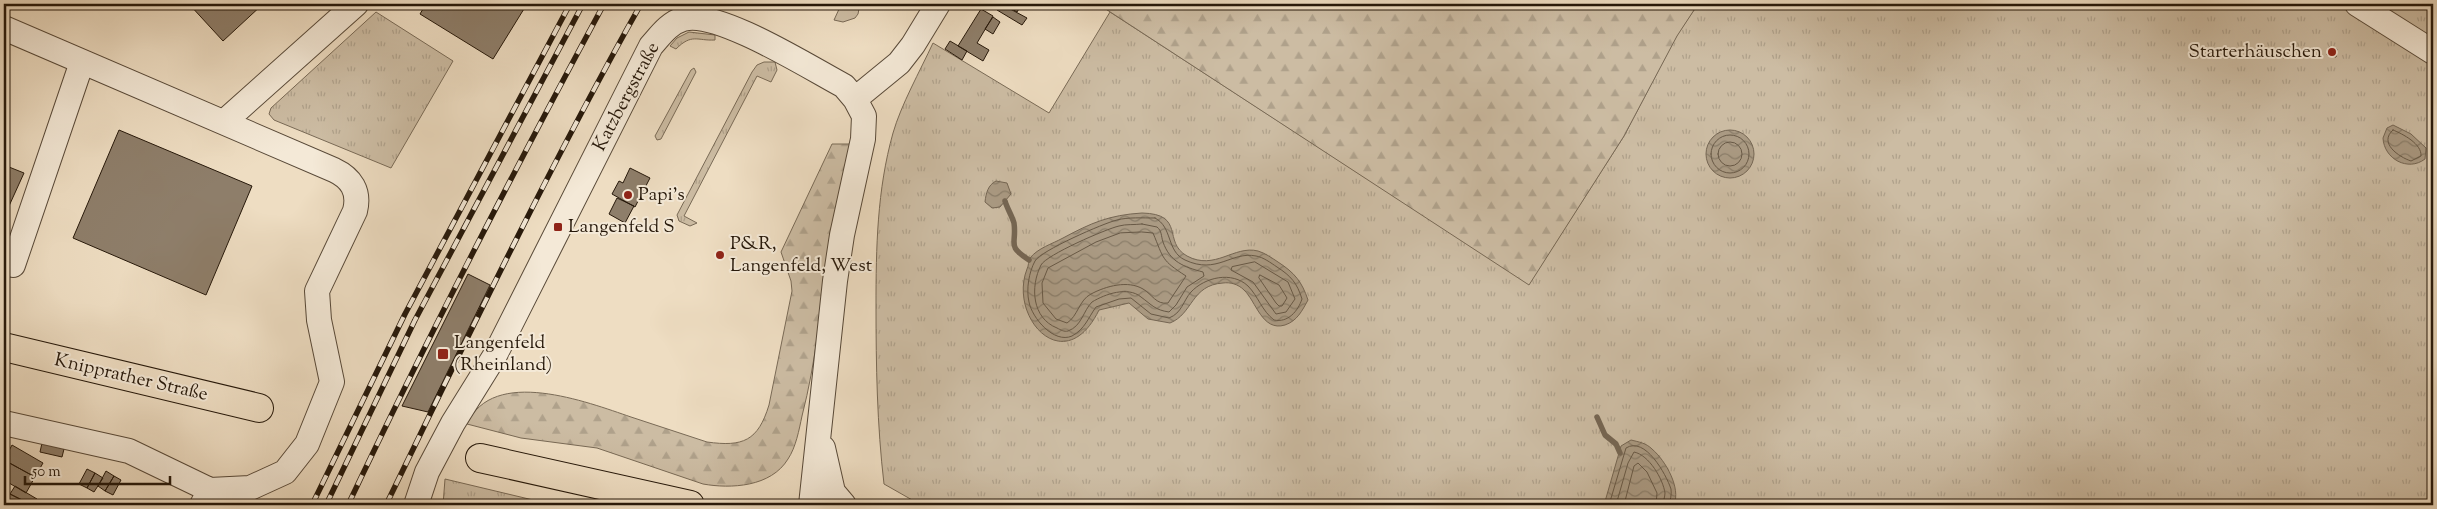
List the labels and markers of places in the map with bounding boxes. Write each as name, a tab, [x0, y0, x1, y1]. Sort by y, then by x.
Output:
place label: Starterhäuschen	[2189, 39, 2322, 66]
marker: Starterhäuschen	[2326, 46, 2338, 58]
place label: Papi's	[638, 182, 685, 209]
marker: Papi's	[622, 189, 634, 201]
place label: Langenfeld S	[568, 214, 675, 241]
marker: Langenfeld S	[552, 221, 564, 233]
place label: P&R, Langenfeld, West	[730, 231, 873, 280]
marker: P&R, Langenfeld, West	[714, 249, 726, 261]
place label: Langenfeld (Rheinland)	[454, 330, 552, 379]
marker: Langenfeld (Rheinland)	[436, 347, 450, 361]

